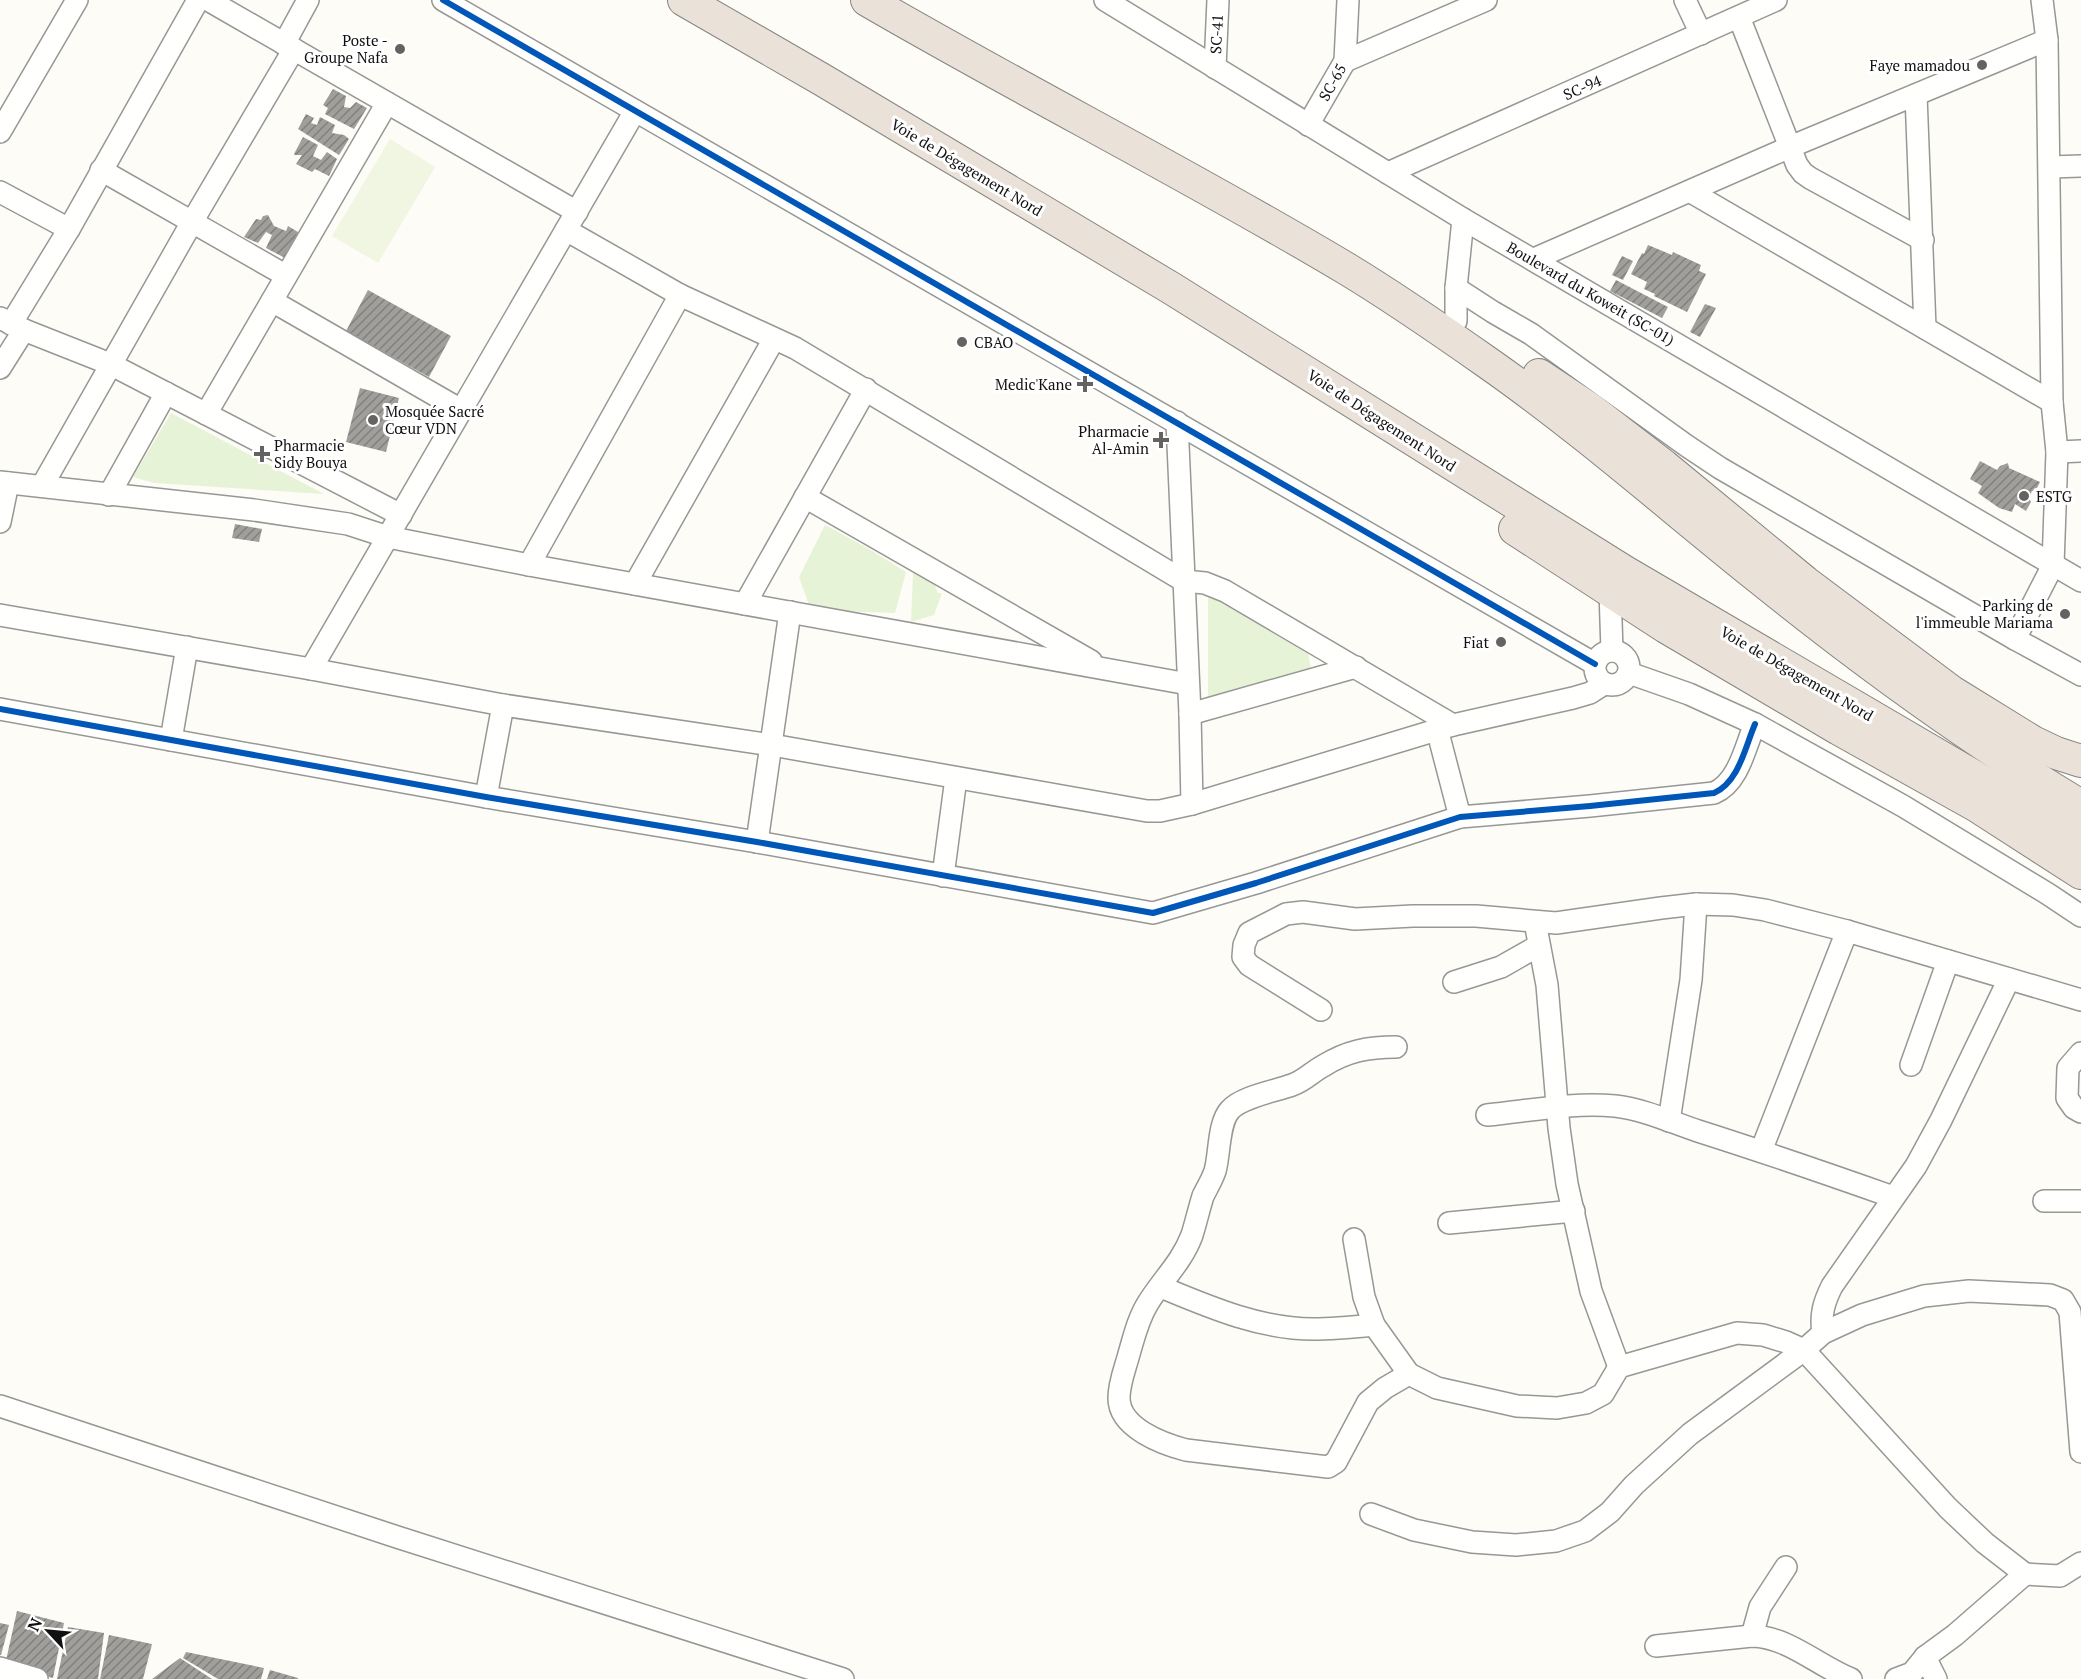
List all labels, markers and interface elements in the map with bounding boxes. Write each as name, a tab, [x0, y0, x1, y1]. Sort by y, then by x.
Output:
street label: SC-41	[1205, 14, 1227, 54]
place label: Poste - Groupe Nafa	[304, 30, 388, 67]
marker: Poste - Groupe Nafa	[393, 42, 407, 56]
place label: Faye mamadou	[1869, 55, 1970, 75]
marker: Faye mamadou	[1975, 58, 1989, 72]
street label: SC-65	[1314, 60, 1350, 104]
street label: SC-94	[1560, 70, 1604, 104]
street label: Voie de Dégagement Nord	[888, 114, 1046, 220]
street label: Boulevard du Koweit (SC-01)	[1504, 237, 1678, 349]
place label: CBAO	[974, 332, 1013, 352]
marker: CBAO	[955, 335, 969, 349]
street label: Voie de Dégagement Nord	[1304, 364, 1460, 476]
place label: Medic'Kane	[995, 374, 1072, 394]
marker: Medic'Kane	[1076, 375, 1094, 393]
place label: Mosquée Sacré Cœur VDN	[385, 401, 484, 438]
marker: Mosquée Sacré Cœur VDN	[366, 413, 380, 427]
place label: Pharmacie Al-Amin	[1078, 421, 1149, 458]
marker: Pharmacie Al-Amin	[1154, 433, 1168, 447]
place label: Pharmacie Sidy Bouya	[274, 435, 348, 472]
marker: Pharmacie Sidy Bouya	[255, 447, 269, 461]
place label: ESTG	[2036, 486, 2073, 506]
marker: ESTG	[2017, 489, 2031, 503]
place label: Parking de l'immeuble Mariama	[1916, 595, 2053, 632]
marker: Parking de l'immeuble Mariama	[2058, 607, 2072, 621]
street label: Voie de Dégagement Nord	[1717, 621, 1877, 725]
place label: Fiat	[1463, 632, 1489, 652]
marker: Fiat	[1494, 635, 1508, 649]
north arrow	[18, 1601, 78, 1661]
text: N	[22, 1614, 47, 1635]

